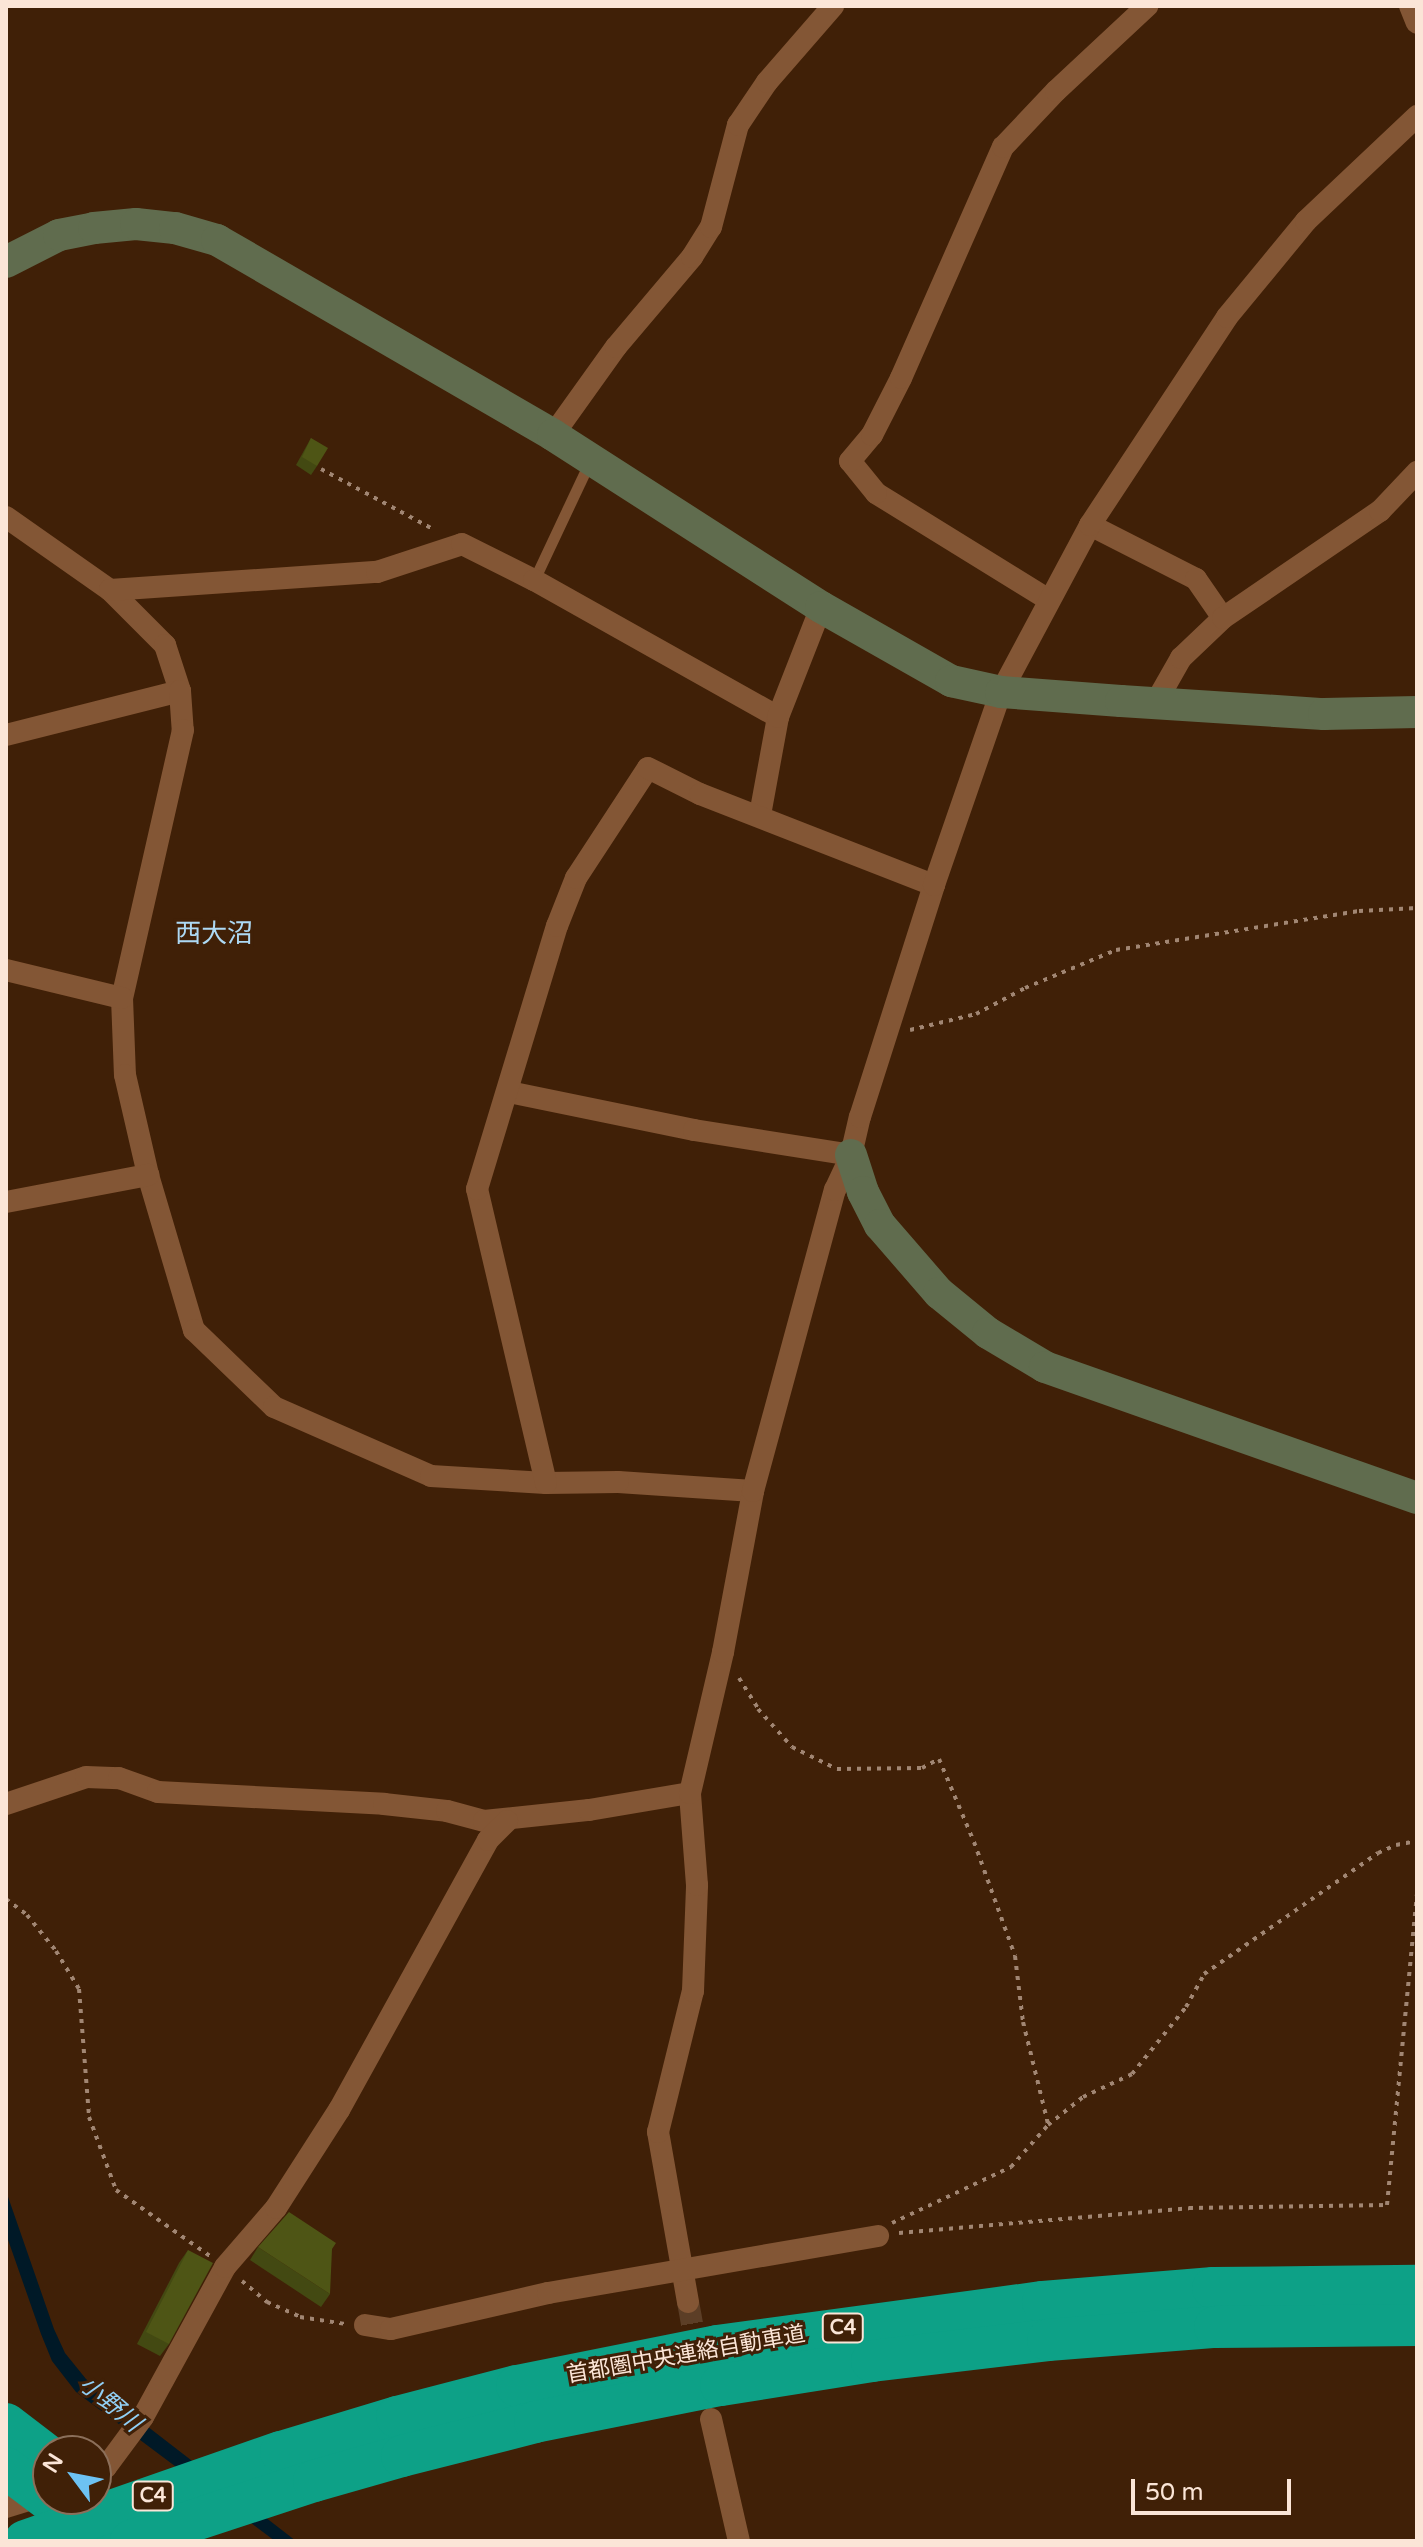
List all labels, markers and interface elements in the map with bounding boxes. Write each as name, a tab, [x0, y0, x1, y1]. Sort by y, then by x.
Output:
district label: 西大沼	[175, 918, 253, 950]
road number: C4	[821, 2312, 865, 2344]
street label: 首都圏中央連絡自動車道	[565, 2321, 807, 2389]
water label: 小野川	[73, 2370, 147, 2438]
north arrow	[32, 2435, 112, 2515]
text: N	[38, 2449, 69, 2478]
scale bar	[1135, 2463, 1295, 2513]
text: 50 m	[1145, 2478, 1203, 2507]
road number: C4	[131, 2480, 175, 2512]

